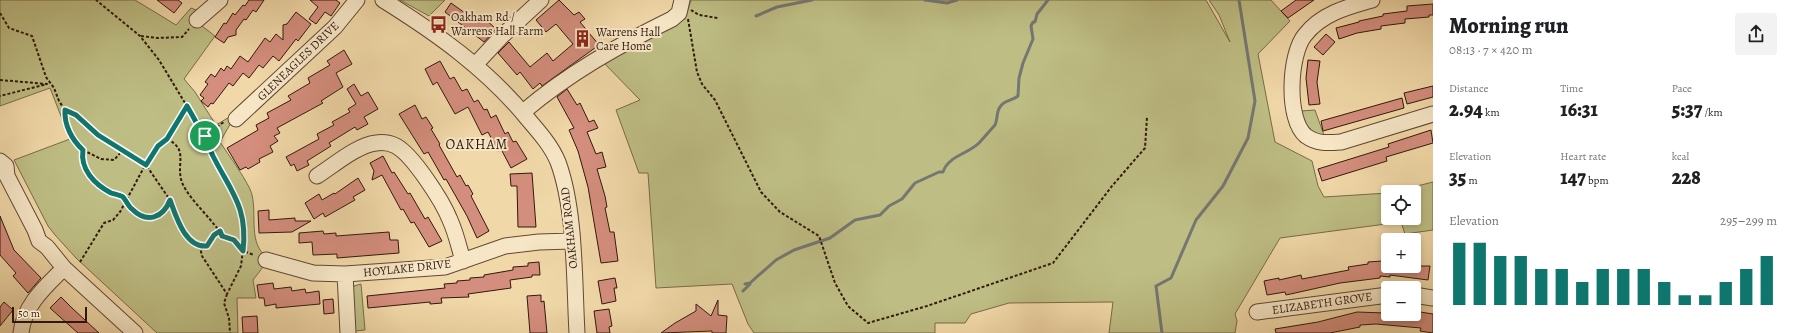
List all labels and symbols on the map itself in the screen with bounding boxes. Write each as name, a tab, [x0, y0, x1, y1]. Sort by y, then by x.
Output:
place label: Oakham Rd / Warrens Hall Farm	[450, 9, 543, 39]
bus stop icon: Oakham Rd / Warrens Hall Farm	[428, 14, 448, 34]
street label: GLENEAGLES DRIVE	[254, 18, 342, 104]
place label: Warrens Hall Care Home	[595, 24, 660, 54]
building icon: Warrens Hall Care Home	[573, 29, 593, 49]
pin	[188, 119, 222, 153]
district label: OAKHAM	[446, 135, 508, 154]
street label: OAKHAM ROAD	[557, 186, 581, 270]
street label: HOYLAKE DRIVE	[362, 255, 452, 281]
street label: ELIZABETH GROVE	[1271, 288, 1373, 318]
scale bar	[12, 305, 87, 324]

